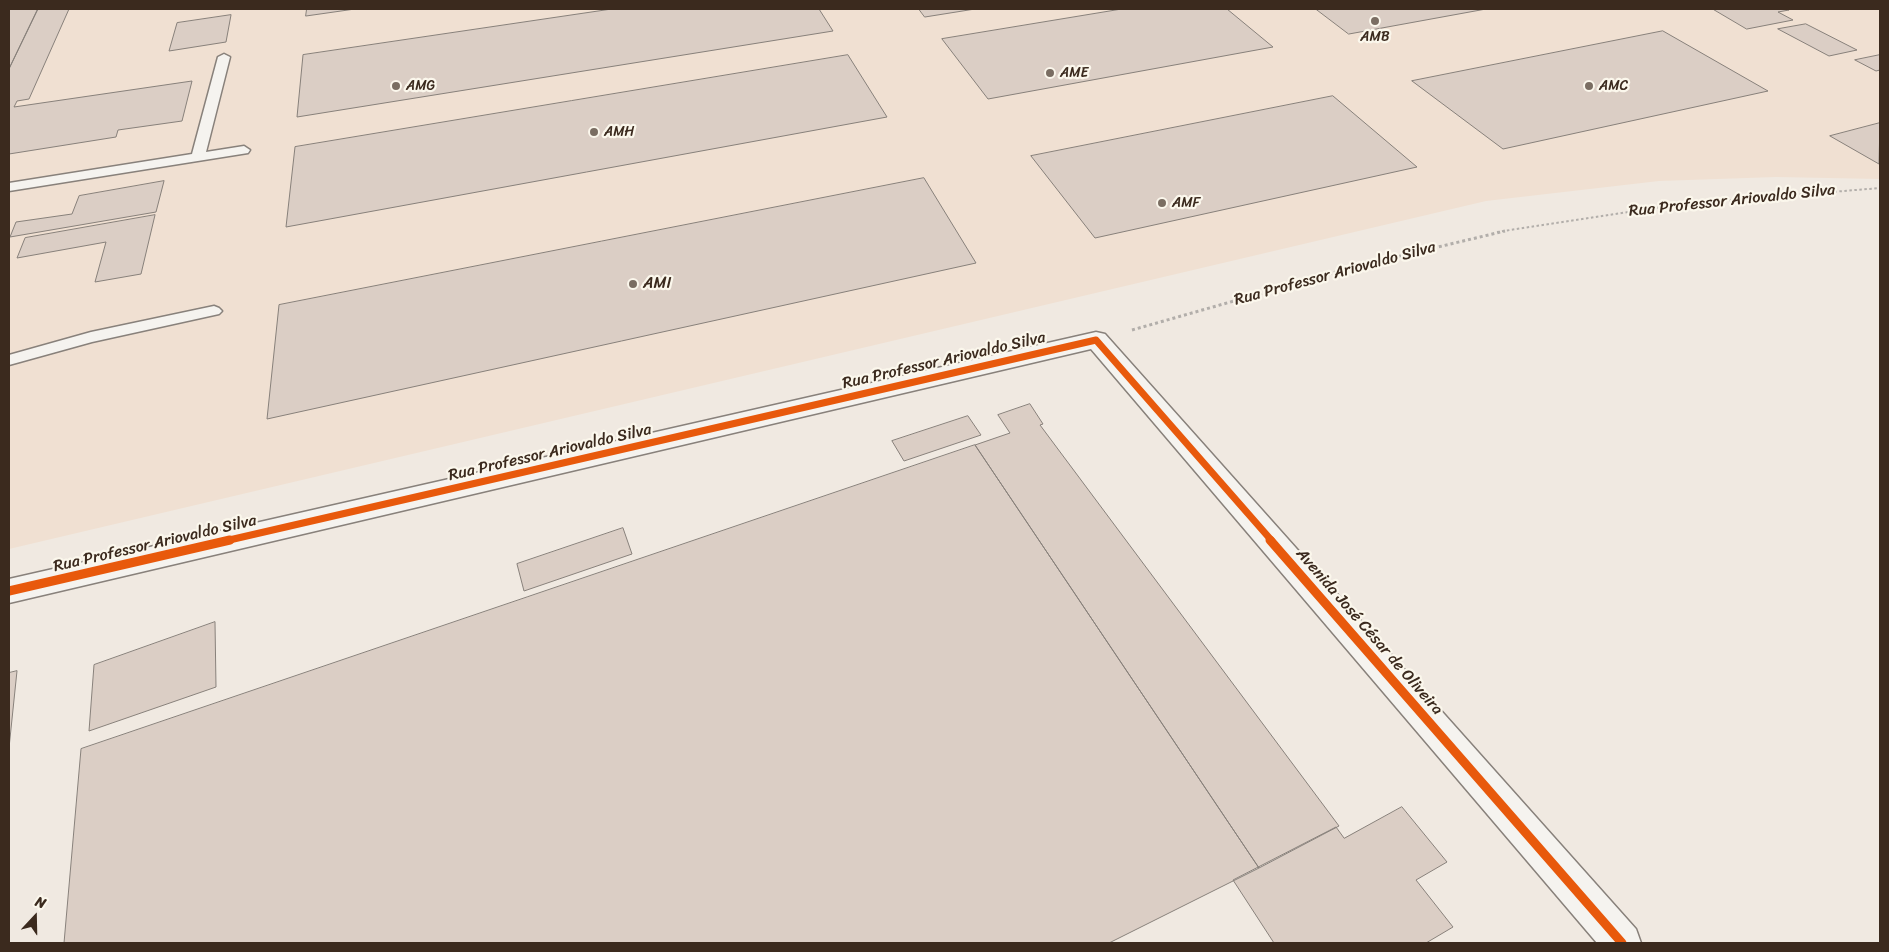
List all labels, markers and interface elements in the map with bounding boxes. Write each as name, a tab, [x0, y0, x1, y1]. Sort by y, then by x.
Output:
marker: AMB	[1369, 15, 1381, 27]
place label: AMB	[1360, 29, 1390, 45]
place label: AME	[1060, 65, 1088, 81]
marker: AME	[1044, 67, 1056, 79]
place label: AMG	[406, 78, 435, 94]
place label: AMC	[1599, 78, 1628, 94]
marker: AMG	[390, 80, 402, 92]
marker: AMC	[1583, 80, 1595, 92]
place label: AMH	[604, 124, 635, 140]
marker: AMH	[588, 126, 600, 138]
street label: Rua Professor Ariovaldo Silva	[1628, 181, 1836, 221]
place label: AMF	[1172, 195, 1200, 211]
marker: AMF	[1156, 197, 1168, 209]
street label: Rua Professor Ariovaldo Silva	[1232, 238, 1438, 310]
place label: AMI	[643, 274, 671, 294]
marker: AMI	[627, 278, 639, 290]
street label: Rua Professor Ariovaldo Silva	[841, 328, 1047, 394]
street label: Rua Professor Ariovaldo Silva	[447, 420, 653, 486]
street label: Rua Professor Ariovaldo Silva	[52, 511, 258, 577]
street label: Avenida José César de Oliveira	[1291, 545, 1447, 719]
text: N	[32, 889, 50, 916]
north arrow	[10, 892, 60, 942]

